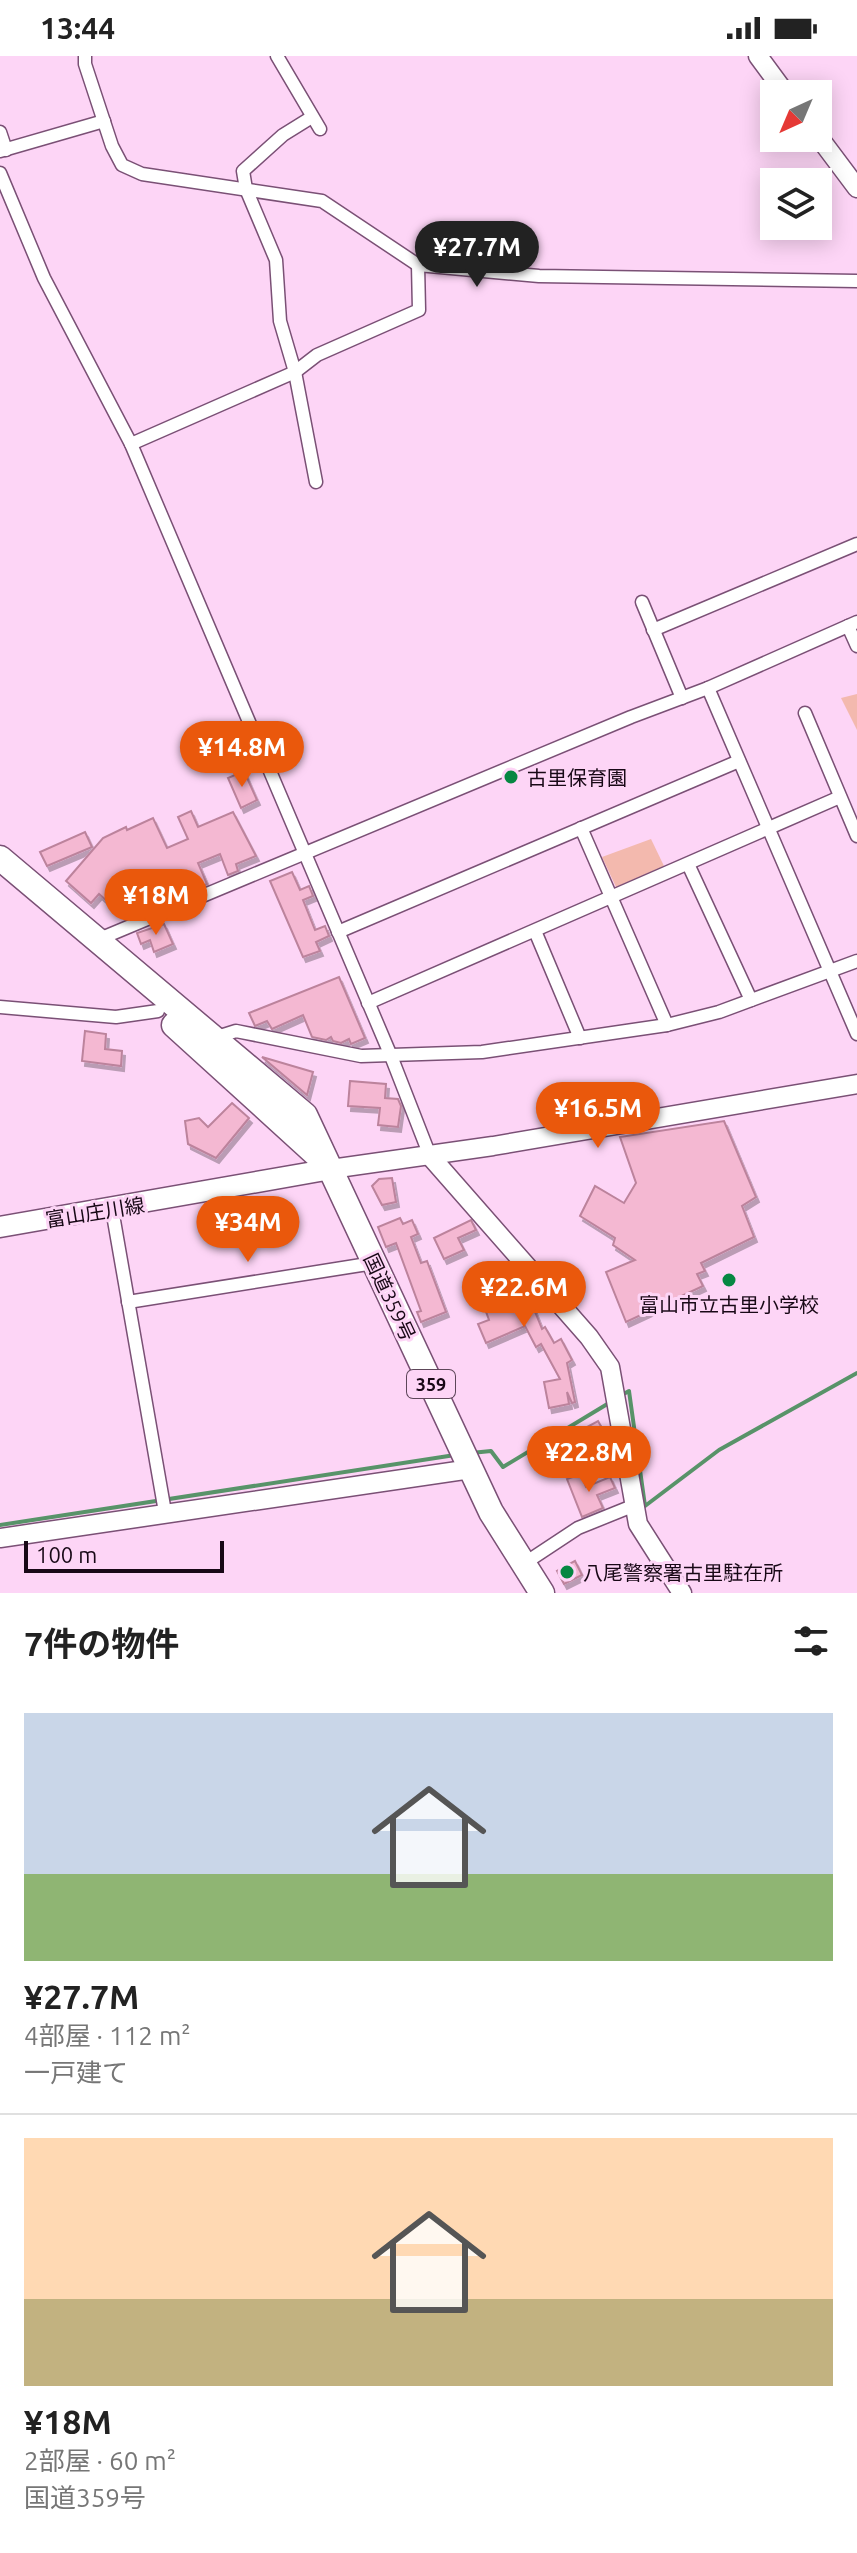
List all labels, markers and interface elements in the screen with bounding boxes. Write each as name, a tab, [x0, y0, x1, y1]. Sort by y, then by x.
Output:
text: 13:44	[40, 11, 115, 45]
north arrow	[760, 80, 832, 152]
map controls	[760, 80, 832, 240]
button: layers	[760, 168, 832, 240]
pin: ¥27.7M	[412, 221, 542, 289]
text: ¥27.7M	[433, 232, 521, 261]
pin: ¥14.8M	[177, 721, 307, 789]
text: ¥14.8M	[198, 732, 286, 761]
place label: 古里保育園	[527, 766, 627, 789]
marker: 古里保育園	[502, 768, 520, 786]
pin: ¥18M	[109, 869, 203, 937]
text: ¥18M	[122, 880, 190, 909]
pin: ¥16.5M	[533, 1082, 663, 1150]
text: ¥16.5M	[554, 1093, 642, 1122]
street label: 富山庄川線	[44, 1193, 146, 1231]
pin: ¥34M	[201, 1196, 295, 1264]
text: ¥34M	[214, 1207, 282, 1236]
street label: 国道359号	[360, 1250, 420, 1344]
pin: ¥22.6M	[459, 1261, 589, 1329]
marker: 富山市立古里小学校	[720, 1271, 738, 1289]
text: ¥22.6M	[480, 1272, 568, 1301]
place label: 富山市立古里小学校	[639, 1293, 819, 1316]
road number: 359	[407, 1370, 455, 1398]
pin: ¥22.8M	[524, 1426, 654, 1494]
text: ¥22.8M	[545, 1437, 633, 1466]
scale bar	[24, 1537, 224, 1573]
text: 100 m	[36, 1542, 97, 1567]
place label: 八尾警察署古里駐在所	[583, 1561, 783, 1584]
marker: 八尾警察署古里駐在所	[558, 1563, 576, 1581]
icon: filters	[789, 1619, 833, 1663]
text: 7件の物件	[24, 1624, 179, 1662]
icon: home	[357, 1765, 501, 1909]
text: ¥27.7M	[24, 1977, 139, 2015]
text: 4部屋 · 112 m²	[24, 2021, 191, 2050]
text: 一戸建て	[24, 2058, 128, 2087]
icon: home	[357, 2190, 501, 2334]
text: ¥18M	[24, 2402, 112, 2440]
text: 2部屋 · 60 m²	[24, 2446, 176, 2475]
text: 国道359号	[24, 2483, 146, 2512]

